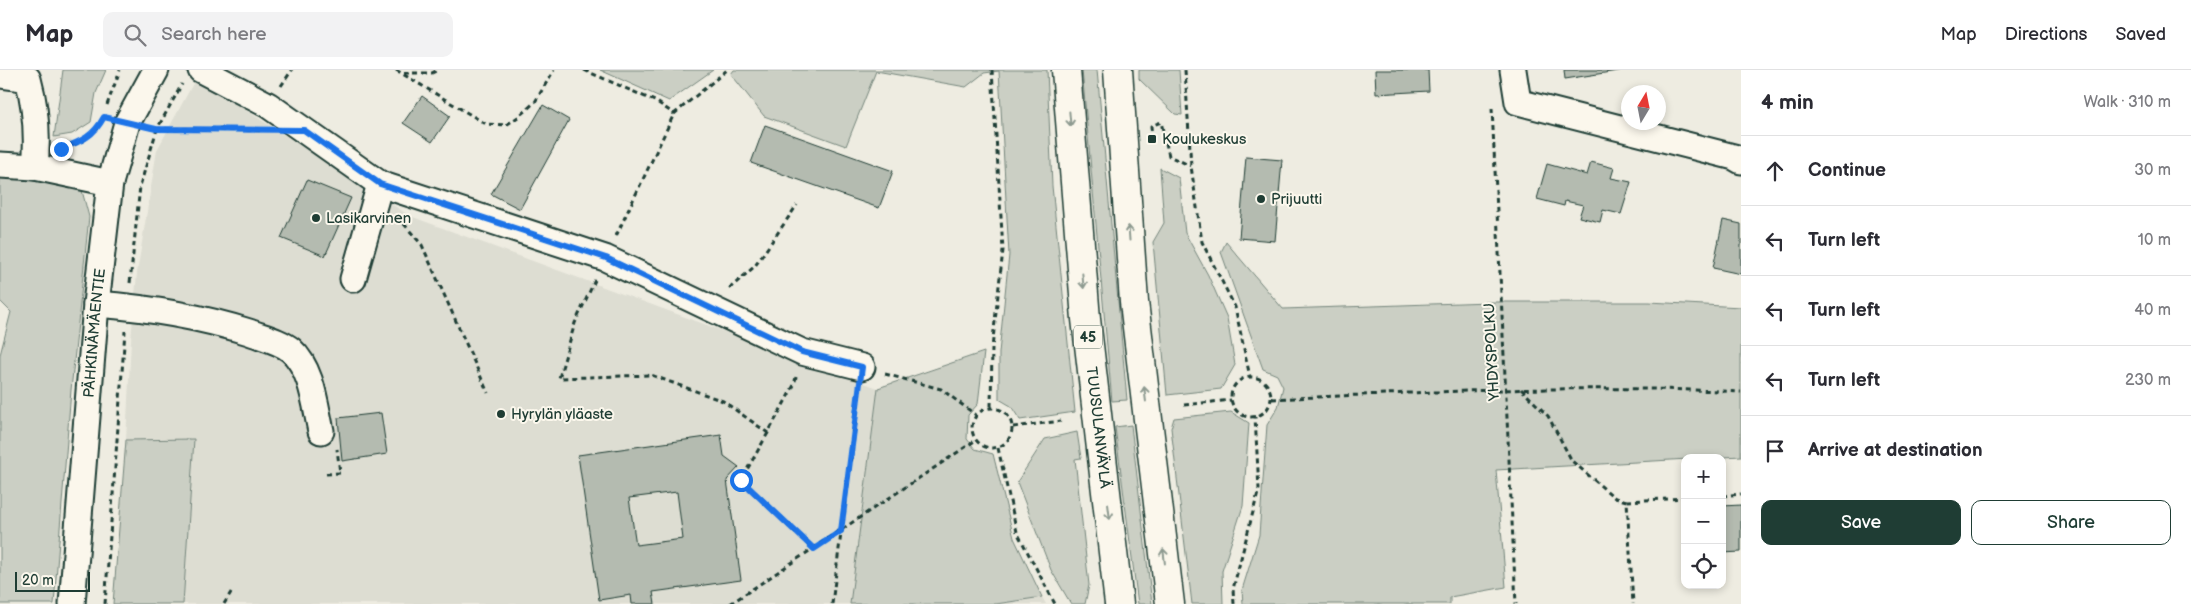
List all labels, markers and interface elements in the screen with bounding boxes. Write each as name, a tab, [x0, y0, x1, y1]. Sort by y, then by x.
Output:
search box	[103, 12, 453, 57]
text: Map	[25, 20, 73, 49]
icon: search	[121, 21, 149, 49]
text: Search here	[161, 23, 267, 46]
text: Map	[1941, 24, 1977, 45]
text: Directions	[2005, 24, 2087, 45]
text: Saved	[2115, 24, 2166, 45]
north arrow	[1621, 85, 1666, 130]
text: 4 min	[1761, 90, 1814, 115]
text: Walk · 310 m	[2083, 93, 2171, 112]
one-way arrow	[1065, 110, 1074, 126]
place label: Koulukeskus	[1162, 130, 1247, 149]
marker: Koulukeskus	[1146, 133, 1158, 145]
route end	[50, 138, 73, 161]
icon: ahead	[1761, 157, 1789, 185]
text: Continue	[1808, 159, 1886, 182]
text: 30 m	[2134, 161, 2171, 180]
place label: Prijuutti	[1271, 190, 1322, 209]
marker: Prijuutti	[1255, 193, 1267, 205]
place label: Lasikarvinen	[326, 209, 411, 228]
marker: Lasikarvinen	[310, 212, 322, 224]
one-way arrow	[1124, 225, 1133, 241]
icon: left	[1761, 227, 1789, 255]
text: Turn left	[1808, 229, 1880, 252]
text: 10 m	[2138, 231, 2171, 250]
street label: PÄHKINÄMÄENTIE	[79, 267, 110, 398]
one-way arrow	[1078, 272, 1088, 288]
icon: left	[1761, 297, 1789, 325]
text: Turn left	[1808, 299, 1880, 322]
text: 40 m	[2134, 301, 2171, 320]
street label: YHDYSPOLKU	[1480, 303, 1504, 402]
road number: 45	[1074, 326, 1102, 348]
street label: TUUSULANVÄYLÄ	[1082, 366, 1115, 490]
icon: left	[1761, 367, 1789, 395]
text: Turn left	[1808, 369, 1880, 392]
text: 230 m	[2125, 371, 2171, 390]
one-way arrow	[1139, 387, 1149, 403]
place label: Hyrylän yläaste	[511, 405, 613, 424]
marker: Hyrylän yläaste	[495, 408, 507, 420]
icon: arrive	[1761, 437, 1789, 465]
text: Arrive at destination	[1808, 439, 1983, 462]
map controls	[1681, 454, 1726, 589]
button: +	[1681, 454, 1726, 499]
route start	[730, 469, 753, 492]
button: −	[1681, 499, 1726, 544]
button: Save	[1761, 500, 1961, 545]
button: Share	[1971, 500, 2171, 545]
one-way arrow	[1104, 503, 1114, 519]
button: locate	[1681, 544, 1726, 589]
one-way arrow	[1159, 548, 1169, 564]
scale bar	[15, 569, 90, 592]
text: 20 m	[22, 572, 54, 589]

